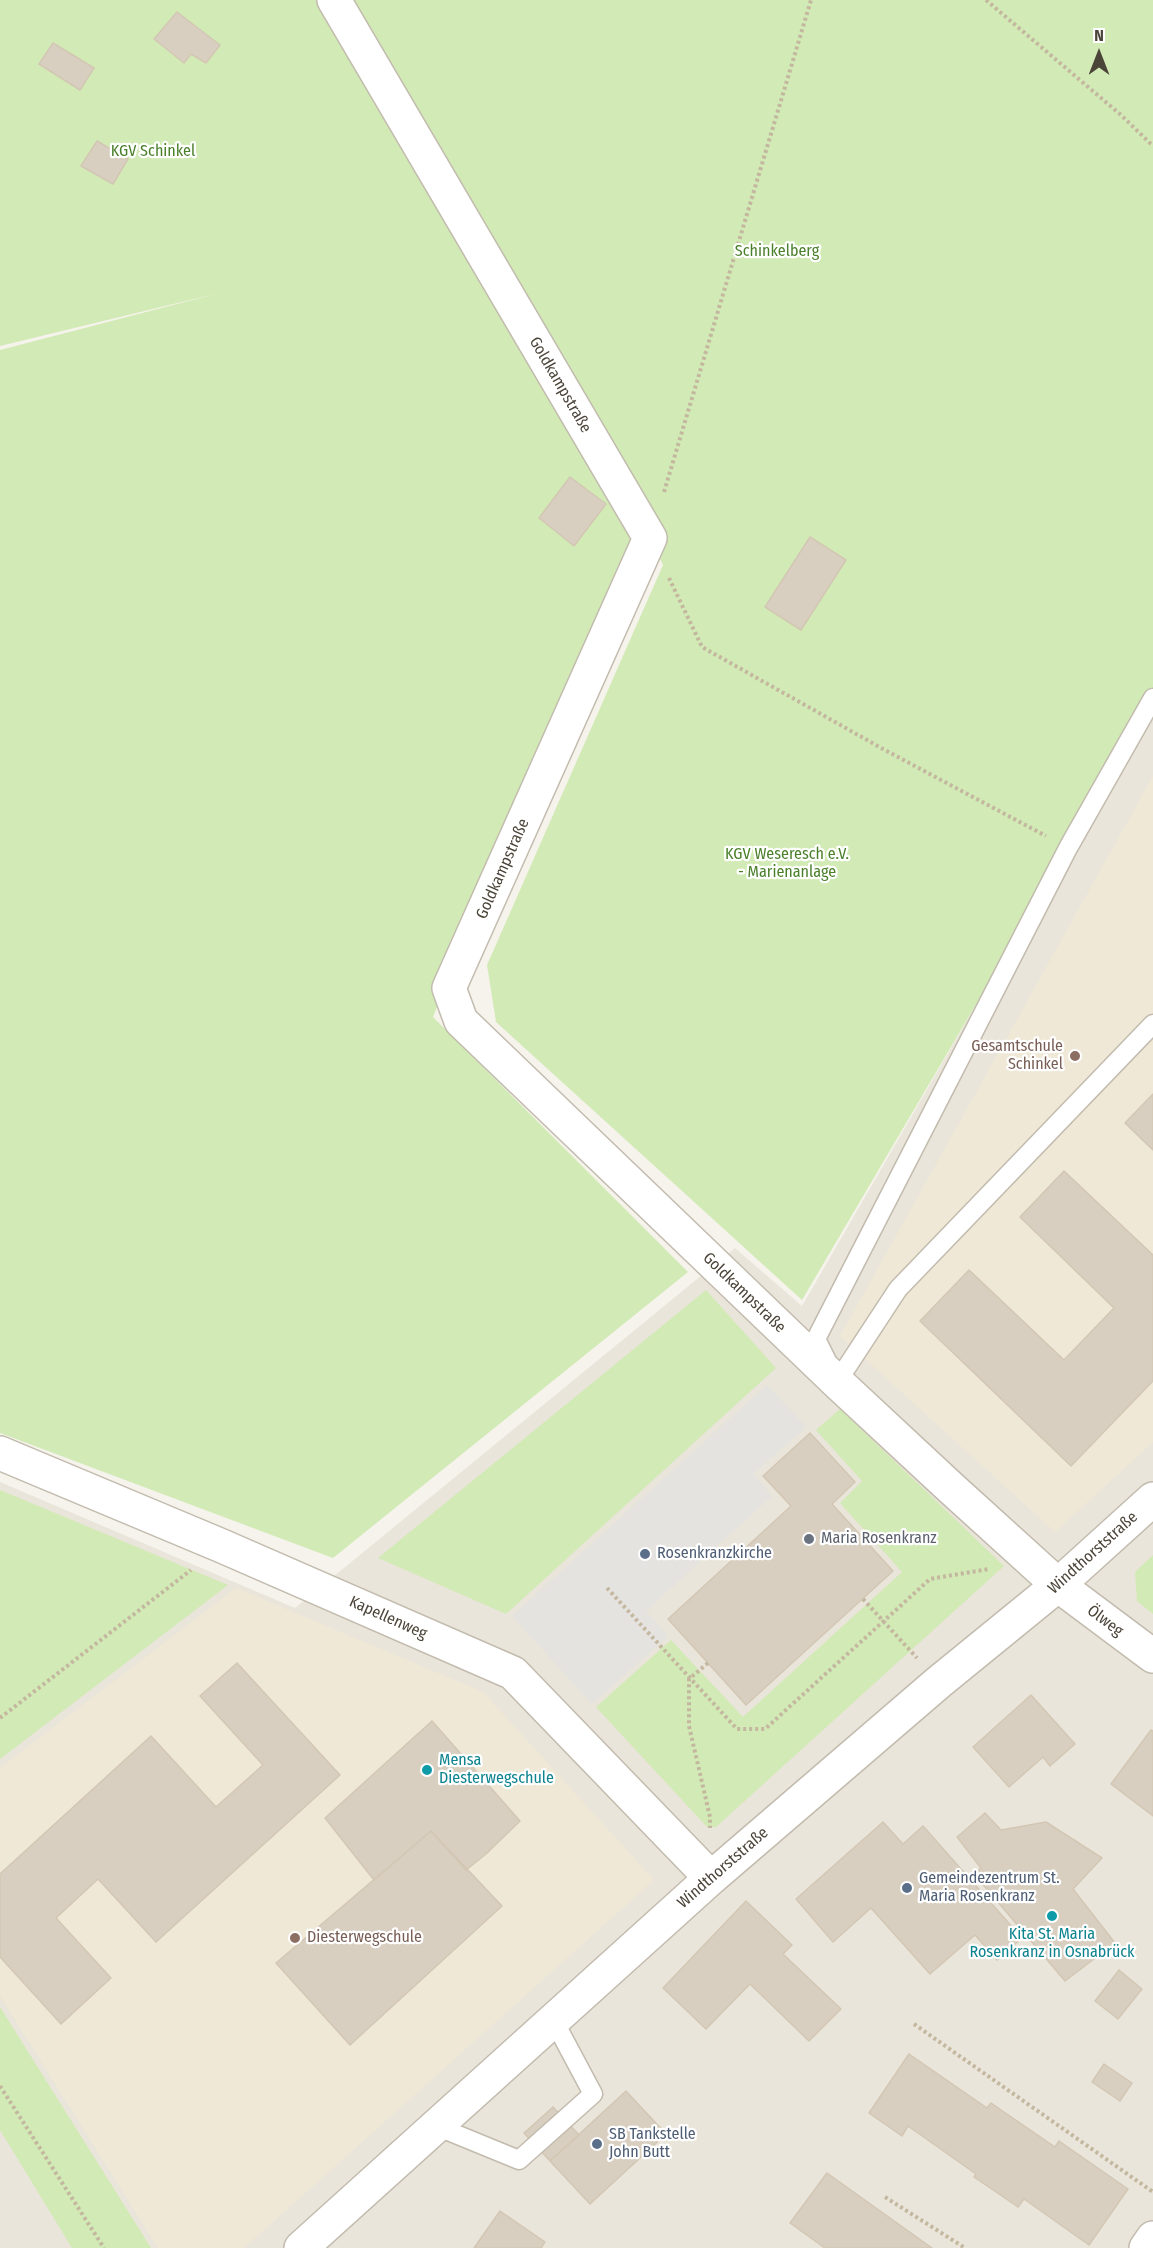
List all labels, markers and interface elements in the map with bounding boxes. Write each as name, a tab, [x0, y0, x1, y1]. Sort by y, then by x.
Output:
north arrow	[1069, 24, 1129, 84]
text: N	[1094, 26, 1104, 45]
park label: KGV Schinkel	[111, 142, 195, 162]
park label: Schinkelberg	[735, 242, 819, 262]
street label: Goldkampstraße	[525, 334, 595, 436]
street label: Goldkampstraße	[472, 816, 534, 922]
park label: KGV Weseresch e.V. - Marienanlage	[725, 845, 849, 883]
place label: Gesamtschule Schinkel	[971, 1037, 1063, 1075]
marker: Gesamtschule Schinkel	[1068, 1049, 1082, 1063]
street label: Goldkampstraße	[699, 1249, 789, 1337]
street label: Windthorststraße	[1044, 1508, 1142, 1598]
place label: Maria Rosenkranz	[821, 1529, 937, 1549]
marker: Maria Rosenkranz	[802, 1532, 816, 1546]
place label: Rosenkranzkirche	[657, 1544, 772, 1564]
marker: Rosenkranzkirche	[638, 1547, 652, 1561]
street label: Kapellenweg	[346, 1592, 430, 1644]
street label: Ölweg	[1083, 1601, 1127, 1641]
place label: Mensa Diesterwegschule	[439, 1751, 554, 1789]
marker: Mensa Diesterwegschule	[420, 1763, 434, 1777]
street label: Windthorststraße	[674, 1823, 772, 1913]
place label: Gemeindezentrum St. Maria Rosenkranz	[919, 1869, 1060, 1907]
marker: Gemeindezentrum St. Maria Rosenkranz	[900, 1881, 914, 1895]
marker: Kita St. Maria Rosenkranz in Osnabrück	[1045, 1909, 1059, 1923]
place label: Kita St. Maria Rosenkranz in Osnabrück	[969, 1925, 1135, 1963]
place label: Diesterwegschule	[307, 1928, 422, 1948]
marker: Diesterwegschule	[288, 1931, 302, 1945]
place label: SB Tankstelle John Butt	[609, 2125, 696, 2163]
marker: SB Tankstelle John Butt	[590, 2137, 604, 2151]

